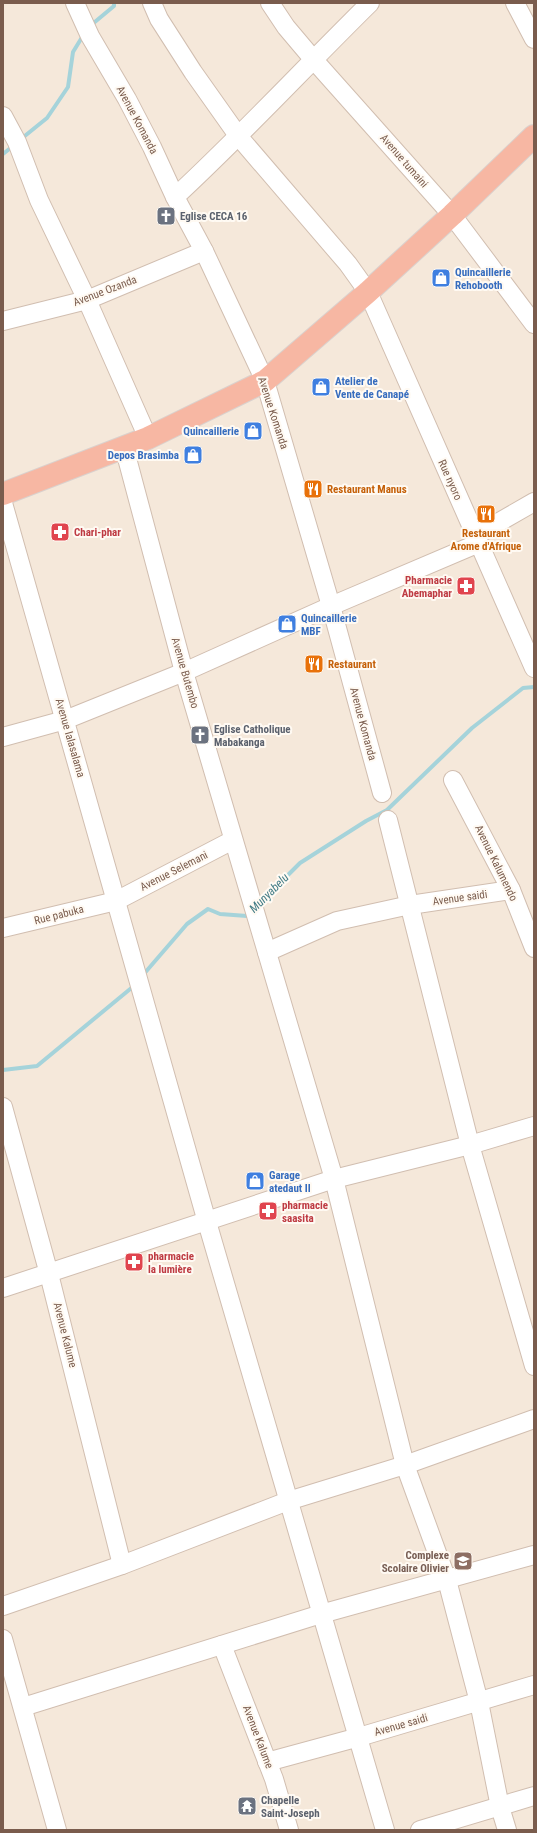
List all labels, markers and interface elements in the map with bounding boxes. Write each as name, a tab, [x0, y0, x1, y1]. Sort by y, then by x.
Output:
street label: Avenue Komanda	[114, 84, 160, 156]
street label: Avenue tumaini	[377, 132, 431, 190]
church icon: Eglise CECA 16	[155, 205, 177, 227]
place label: Eglise CECA 16	[180, 210, 248, 223]
place label: Quincaillerie Rehobooth	[455, 266, 511, 292]
shop icon: Quincaillerie Rehobooth	[430, 267, 452, 289]
street label: Avenue Ozanda	[71, 273, 139, 309]
street label: Avenue Komanda	[255, 375, 291, 451]
place label: Atelier de Vente de Canapé	[335, 375, 409, 401]
shop icon: Atelier de Vente de Canapé	[310, 376, 332, 398]
shop icon: Quincaillerie	[242, 420, 264, 442]
place label: Quincaillerie	[183, 425, 239, 438]
shop icon: Depos Brasimba	[182, 444, 204, 466]
place label: Depos Brasimba	[108, 449, 179, 462]
street label: Rue nyoro	[435, 458, 465, 503]
restaurant icon: Restaurant Manus	[302, 478, 324, 500]
place label: Restaurant Manus	[327, 483, 407, 496]
restaurant icon: Restaurant Arome d'Afrique	[475, 503, 497, 525]
pharmacy icon: Chari-phar	[49, 521, 71, 543]
place label: Chari-phar	[74, 526, 121, 539]
place label: Restaurant Arome d'Afrique	[451, 527, 521, 553]
place label: Pharmacie Abemaphar	[402, 574, 452, 600]
pharmacy icon: Pharmacie Abemaphar	[455, 575, 477, 597]
place label: Quincaillerie MBF	[301, 612, 357, 638]
shop icon: Quincaillerie MBF	[276, 613, 298, 635]
street label: Avenue Butembo	[169, 636, 201, 710]
restaurant icon: Restaurant	[303, 653, 325, 675]
place label: Restaurant	[328, 658, 376, 671]
street label: Avenue Komanda	[347, 686, 379, 762]
street label: Avenue lalasalama	[53, 697, 87, 779]
place label: Eglise Catholique Mabakanga	[214, 723, 291, 749]
church icon: Eglise Catholique Mabakanga	[189, 724, 211, 746]
street label: Avenue Kalumendo	[472, 823, 520, 904]
street label: Avenue Selemani	[138, 848, 210, 894]
water label: Munyabelu	[246, 870, 292, 916]
street label: Avenue saidi	[432, 888, 488, 908]
street label: Rue pabuka	[33, 903, 85, 927]
place label: Garage atedaut II	[269, 1169, 311, 1195]
shop icon: Garage atedaut II	[244, 1170, 266, 1192]
place label: pharmacie saasita	[282, 1199, 328, 1225]
pharmacy icon: pharmacie saasita	[257, 1200, 279, 1222]
place label: pharmacie la lumière	[148, 1250, 194, 1276]
pharmacy icon: pharmacie la lumière	[123, 1251, 145, 1273]
street label: Avenue Kalume	[51, 1301, 79, 1369]
place label: Complexe Scolaire Olivier	[382, 1549, 449, 1575]
school or university icon: Complexe Scolaire Olivier	[452, 1550, 474, 1572]
street label: Avenue Kalume	[240, 1704, 276, 1770]
street label: Avenue saidi	[373, 1711, 429, 1739]
place label: Chapelle Saint-Joseph	[261, 1794, 320, 1820]
temple icon: Chapelle Saint-Joseph	[236, 1795, 258, 1817]

